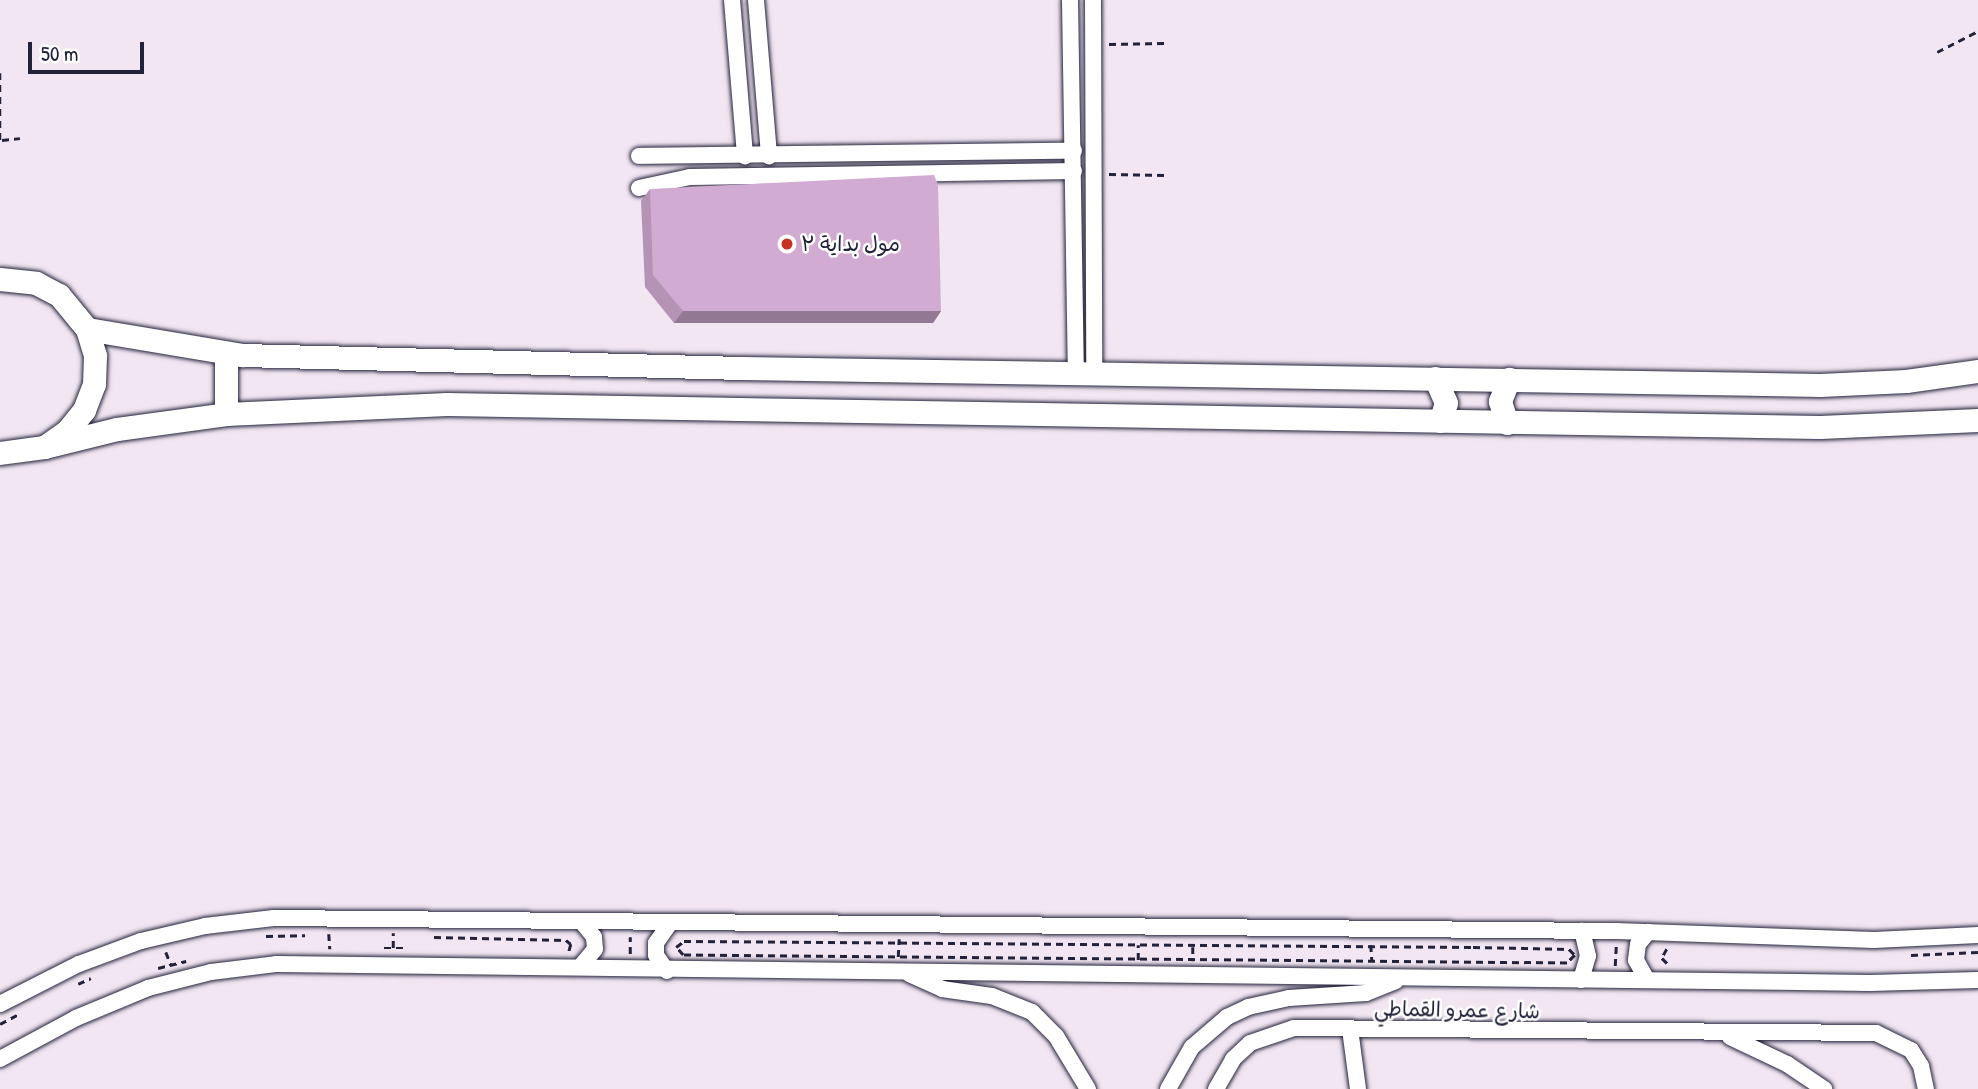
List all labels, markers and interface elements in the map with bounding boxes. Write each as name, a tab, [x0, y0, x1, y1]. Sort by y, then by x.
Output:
scale bar	[32, 28, 147, 72]
text: 50 m	[41, 39, 78, 68]
place label: مول بداية ۲	[801, 231, 900, 257]
marker: مول بداية ۲	[779, 236, 795, 252]
street label: شارع عمرو القماطي	[1374, 996, 1540, 1024]

